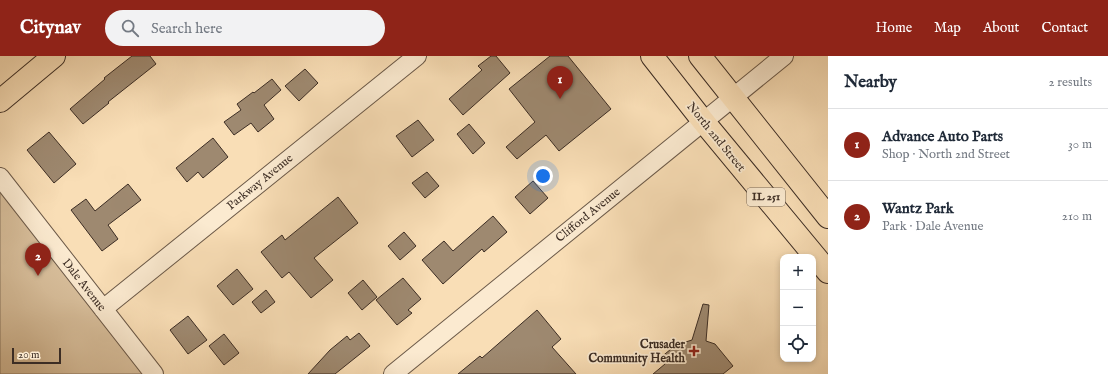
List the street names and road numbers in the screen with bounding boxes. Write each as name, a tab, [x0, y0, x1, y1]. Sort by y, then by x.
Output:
street label: North 2nd Street	[683, 99, 749, 175]
street label: Parkway Avenue	[224, 150, 297, 213]
street label: Clifford Avenue	[553, 184, 624, 246]
road number: IL 251	[747, 188, 785, 206]
street label: Dale Avenue	[59, 256, 110, 315]

